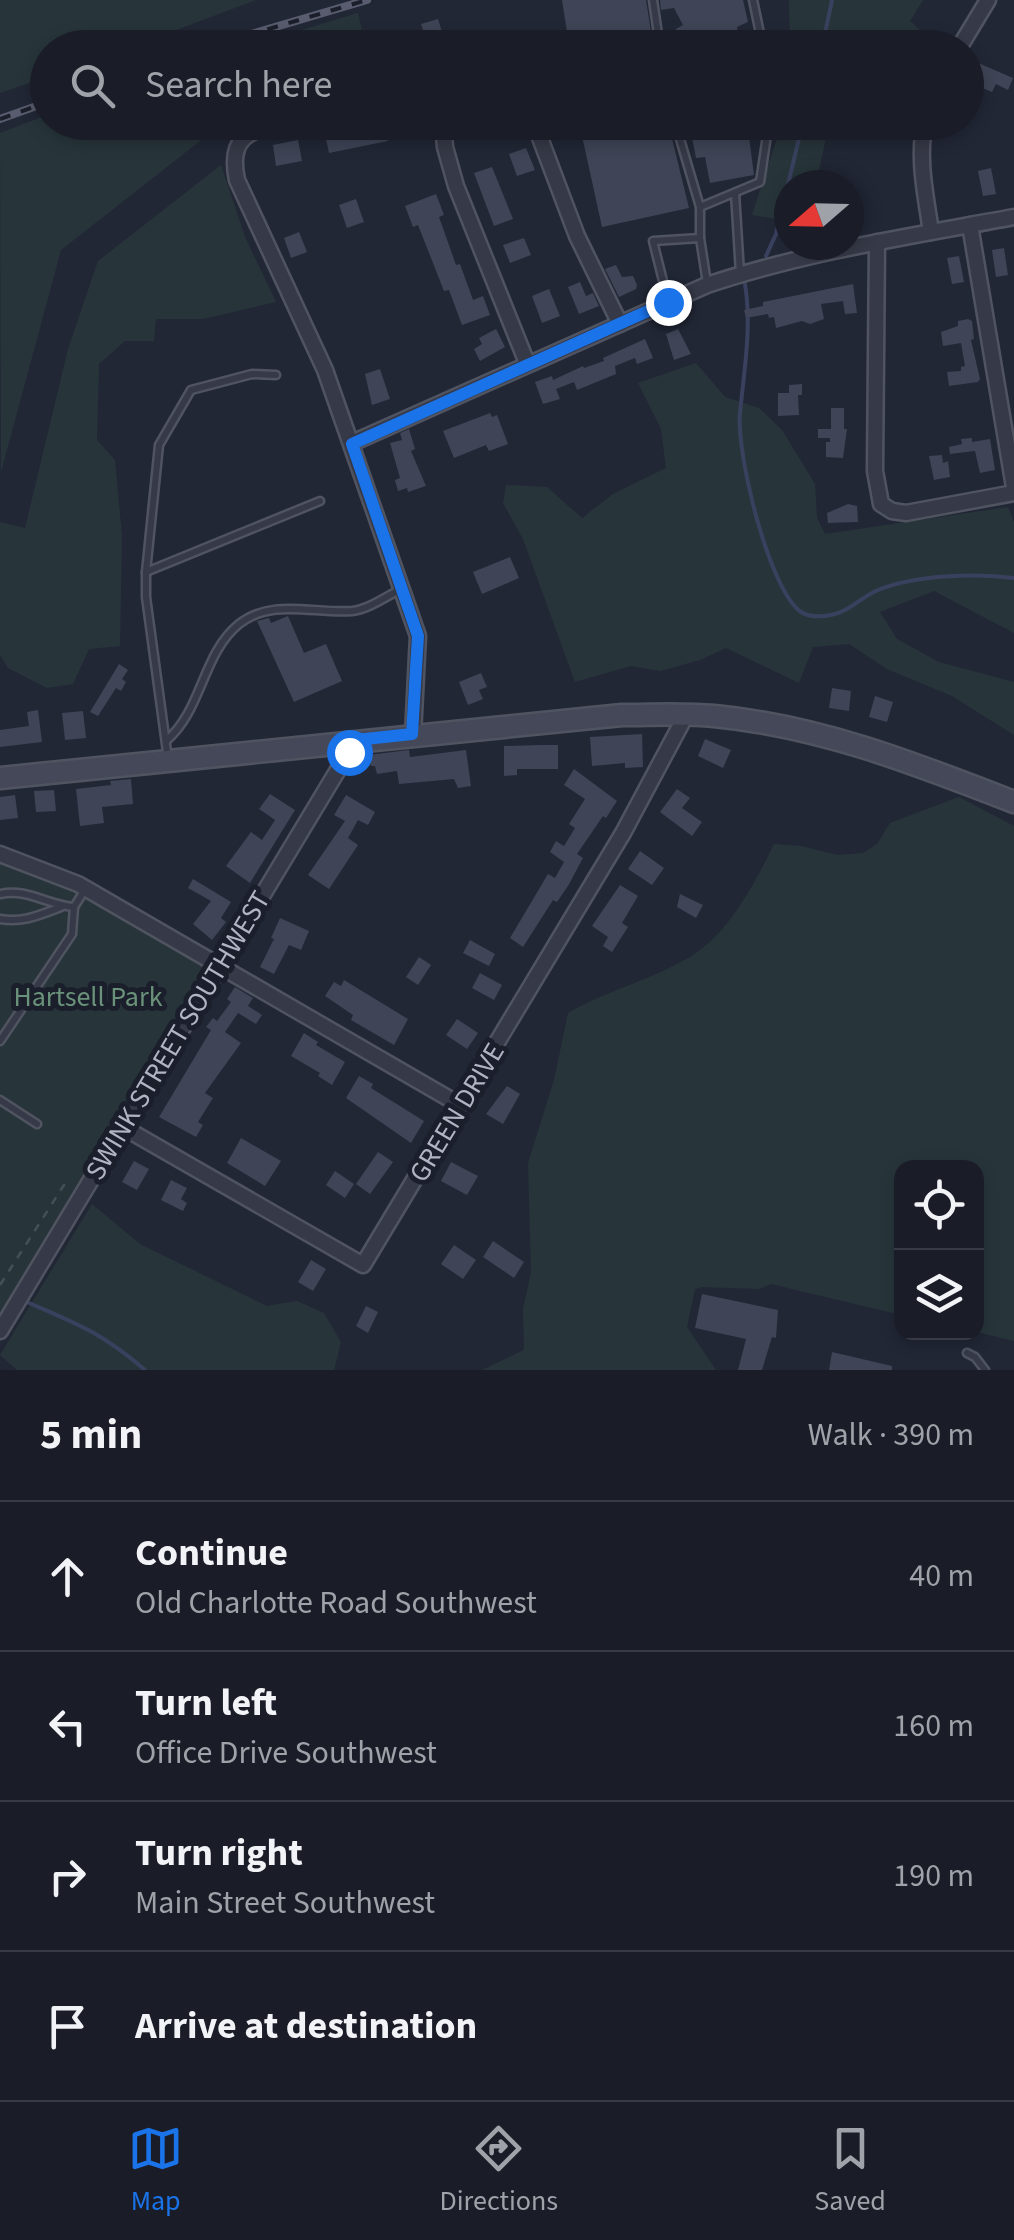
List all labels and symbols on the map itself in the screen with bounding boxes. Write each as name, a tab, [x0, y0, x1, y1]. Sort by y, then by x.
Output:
north arrow	[774, 170, 864, 260]
route end	[646, 280, 692, 326]
route start	[327, 730, 373, 776]
street label: SWINK STREET SOUTHWEST	[76, 883, 280, 1188]
park label: Hartsell Park	[13, 977, 163, 1017]
street label: GREEN DRIVE	[400, 1035, 514, 1190]

